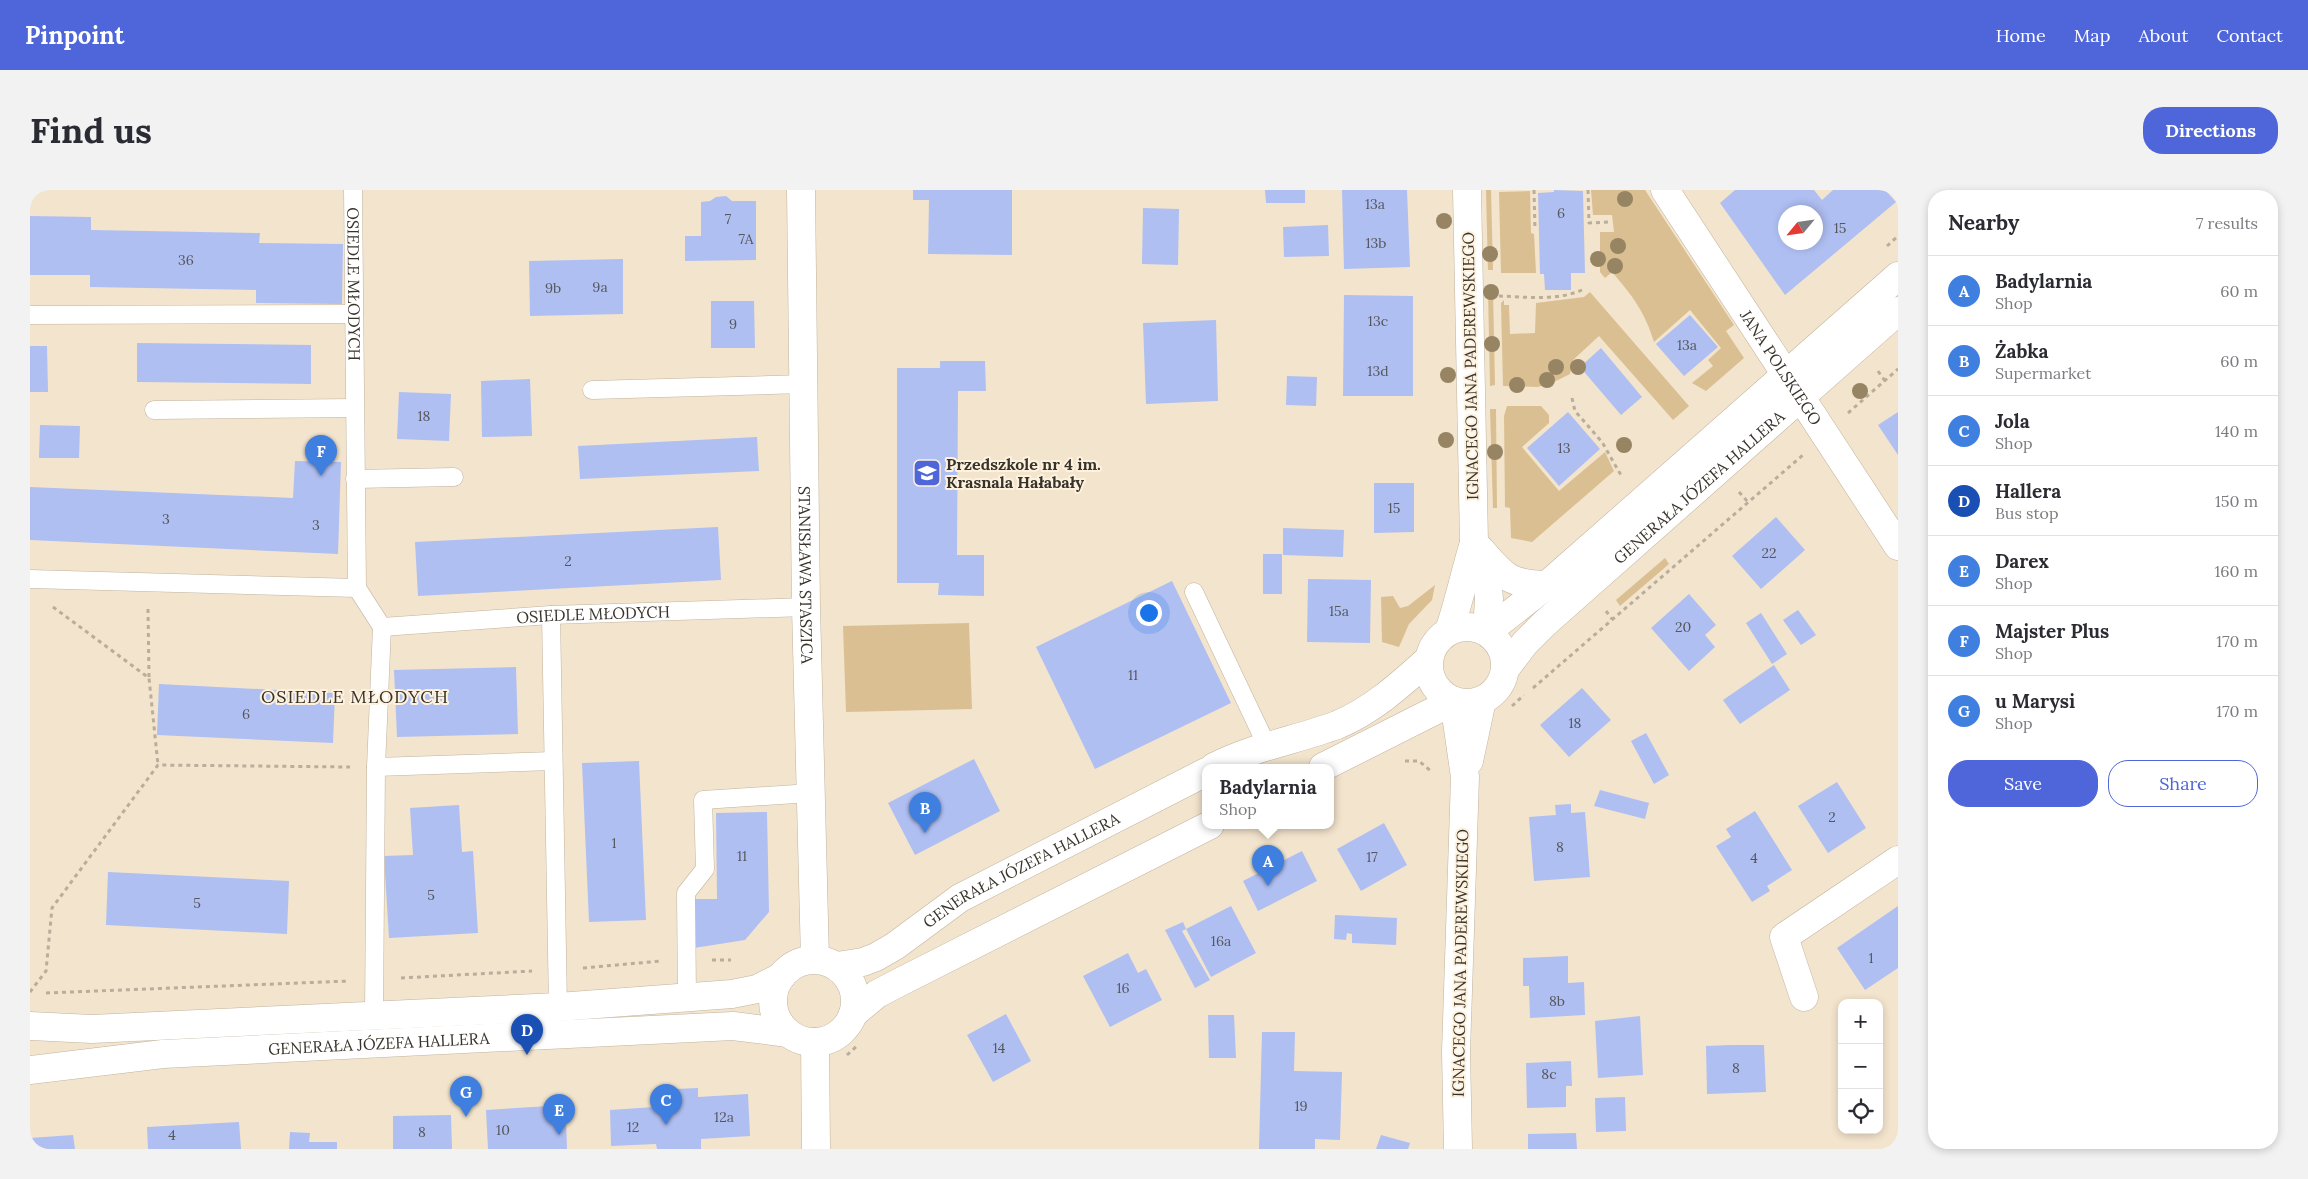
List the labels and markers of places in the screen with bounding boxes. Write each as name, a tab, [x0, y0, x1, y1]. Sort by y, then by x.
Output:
pin: F	[305, 435, 337, 476]
place label: Przedszkole nr 4 im. Krasnala Hałabały	[946, 454, 1101, 492]
school or university icon: Przedszkole nr 4 im. Krasnala Hałabały	[912, 458, 942, 488]
pin: B	[909, 792, 941, 833]
pin: A	[1252, 845, 1284, 886]
pin: D	[511, 1014, 543, 1055]
pin: G	[450, 1076, 482, 1117]
pin: C	[650, 1084, 682, 1125]
pin: E	[543, 1094, 575, 1135]

